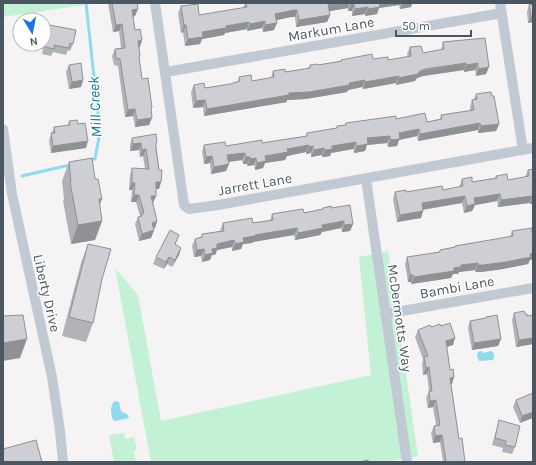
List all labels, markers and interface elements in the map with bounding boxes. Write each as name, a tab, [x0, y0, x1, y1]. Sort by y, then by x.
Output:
north arrow	[12, 12, 52, 52]
scale bar	[396, 12, 471, 38]
street label: Markum Lane	[287, 14, 376, 45]
text: 50 m	[402, 19, 430, 33]
text: N	[29, 34, 39, 48]
water label: Mill Creek	[84, 76, 106, 138]
street label: Jarrett Lane	[217, 170, 293, 199]
street label: Liberty Drive	[29, 253, 64, 334]
street label: McDermotts Way	[384, 263, 416, 374]
street label: Bambi Lane	[419, 273, 496, 302]

